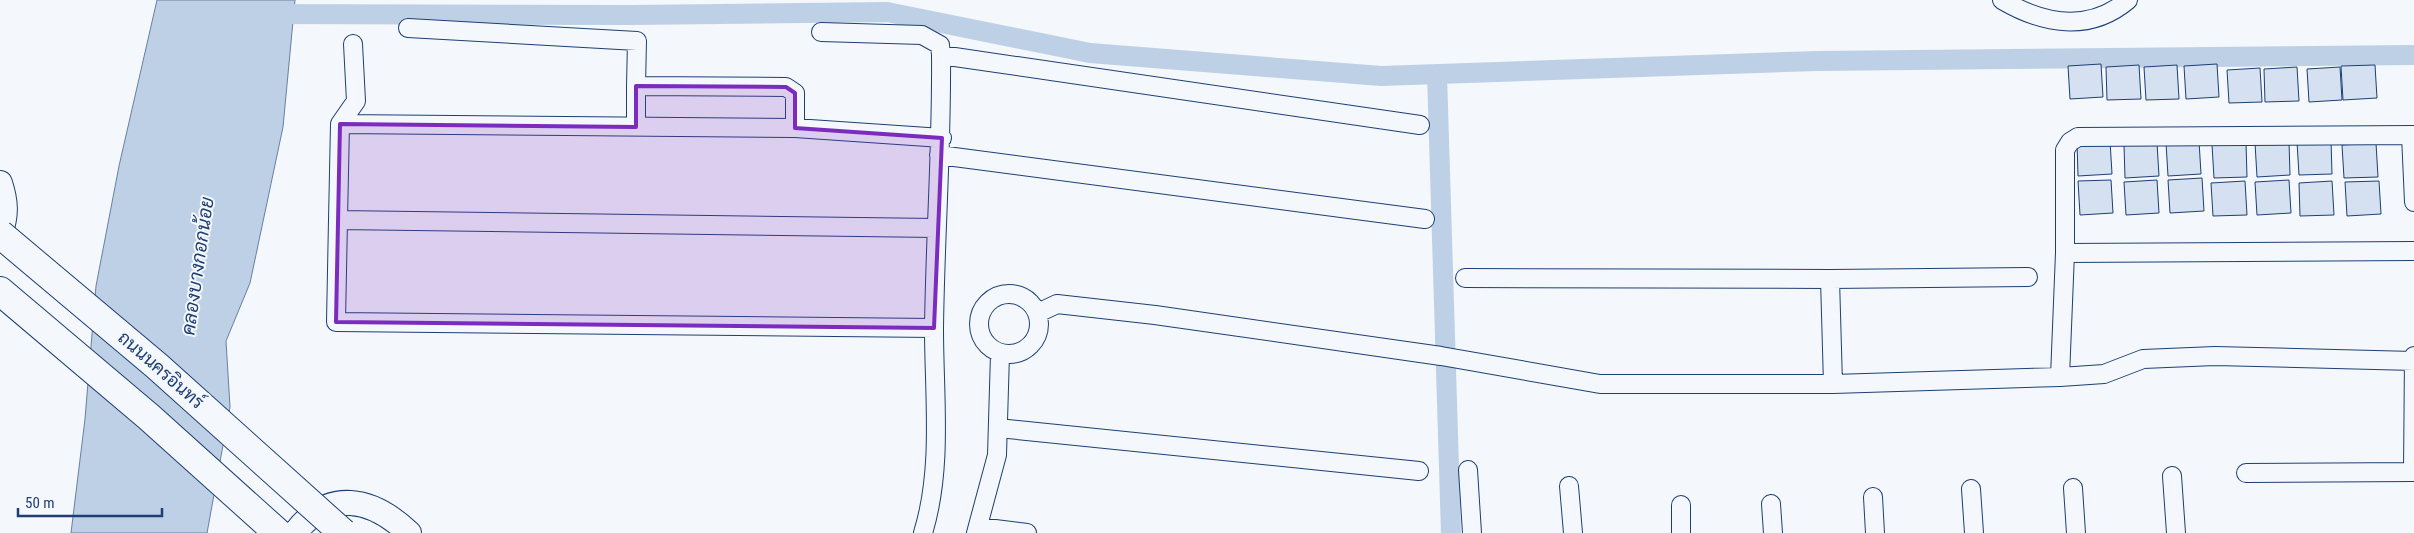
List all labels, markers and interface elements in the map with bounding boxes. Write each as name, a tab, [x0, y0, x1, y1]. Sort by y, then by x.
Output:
water label: คลองบางกอกน้อย	[176, 195, 219, 337]
street label: ถนนนครอินทร์	[114, 325, 210, 413]
scale bar	[18, 486, 161, 518]
text: 50 m	[25, 494, 55, 512]

